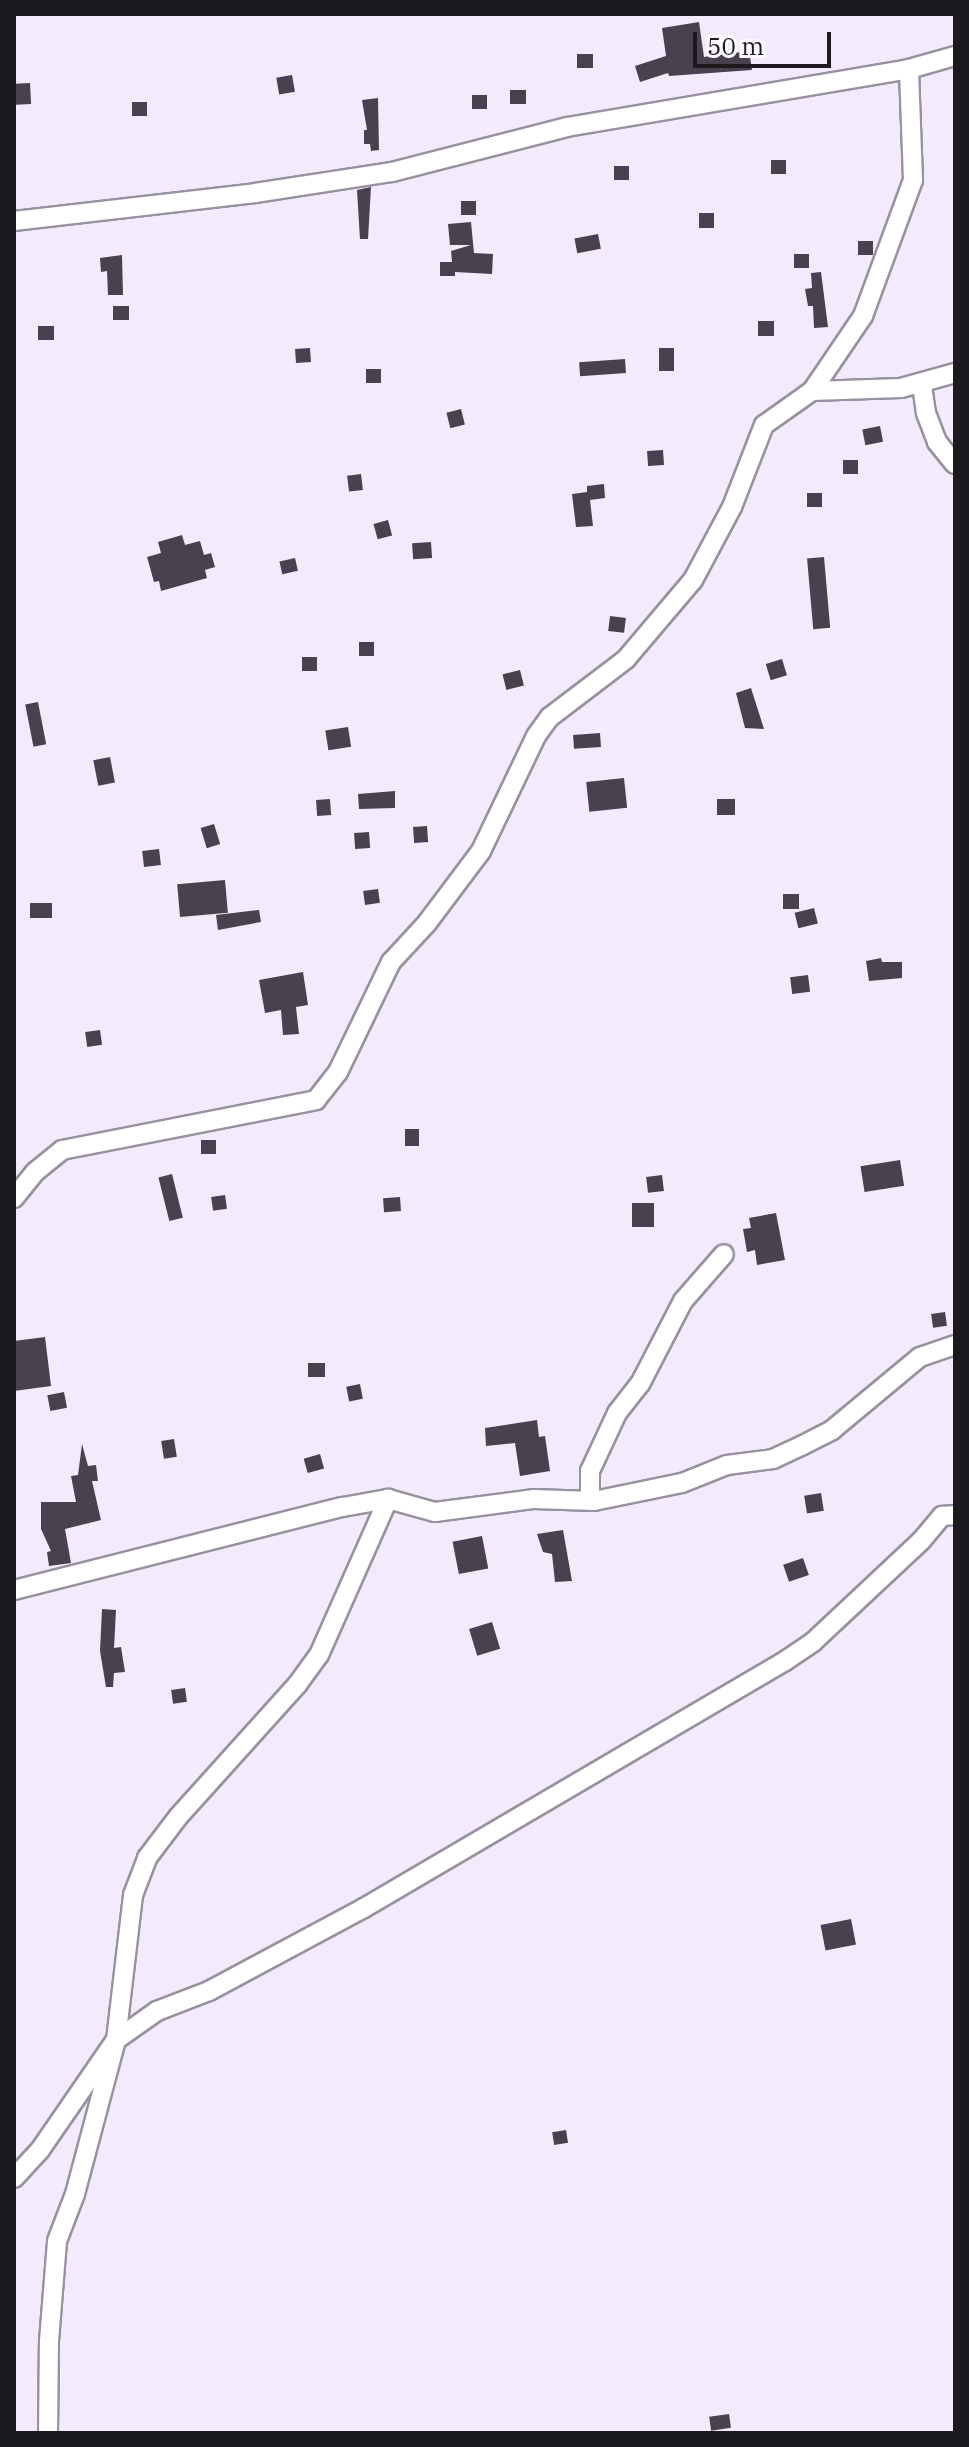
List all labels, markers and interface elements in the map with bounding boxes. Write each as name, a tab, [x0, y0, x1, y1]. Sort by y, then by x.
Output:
scale bar	[697, 16, 835, 66]
text: 50 m	[707, 30, 764, 62]

